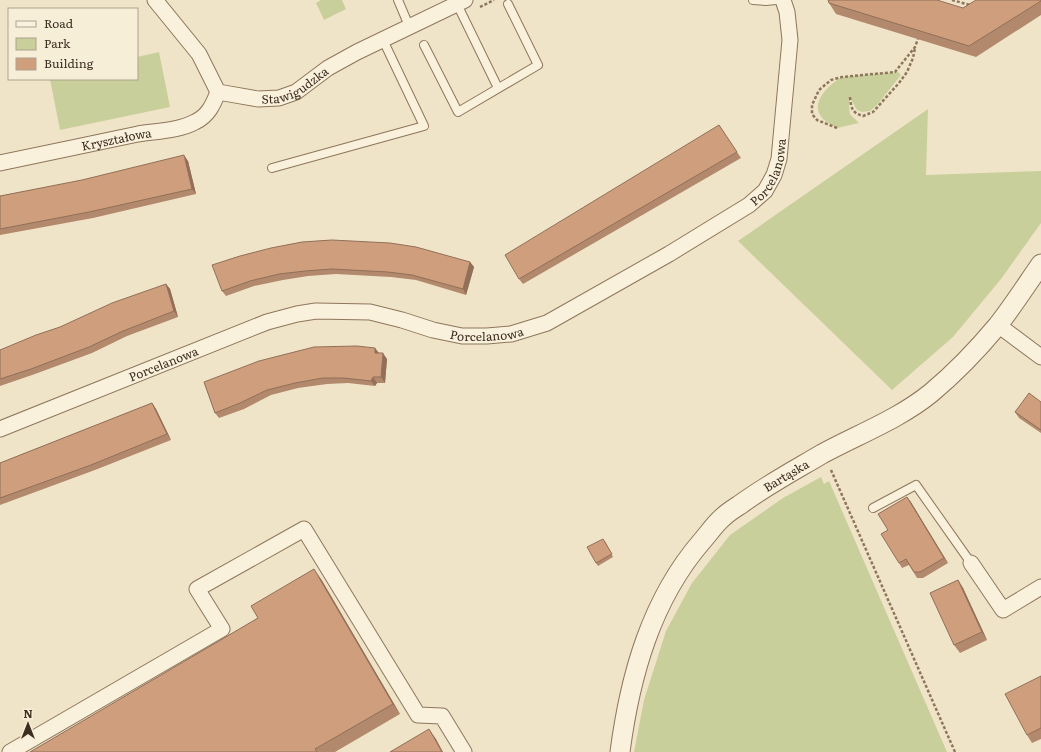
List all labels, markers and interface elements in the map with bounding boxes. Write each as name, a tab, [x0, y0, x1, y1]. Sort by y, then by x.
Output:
legend	[8, 8, 138, 80]
text: Road	[44, 14, 74, 32]
text: Park	[44, 34, 71, 52]
text: Building	[44, 54, 94, 72]
street label: Stawigudzka	[261, 62, 332, 108]
street label: Kryształowa	[80, 123, 153, 155]
street label: Porcelanowa	[746, 137, 790, 210]
street label: Porcelanowa	[449, 322, 526, 345]
street label: Porcelanowa	[126, 341, 201, 386]
street label: Bartąska	[759, 454, 812, 496]
north arrow	[8, 704, 48, 744]
text: N	[23, 705, 33, 721]

